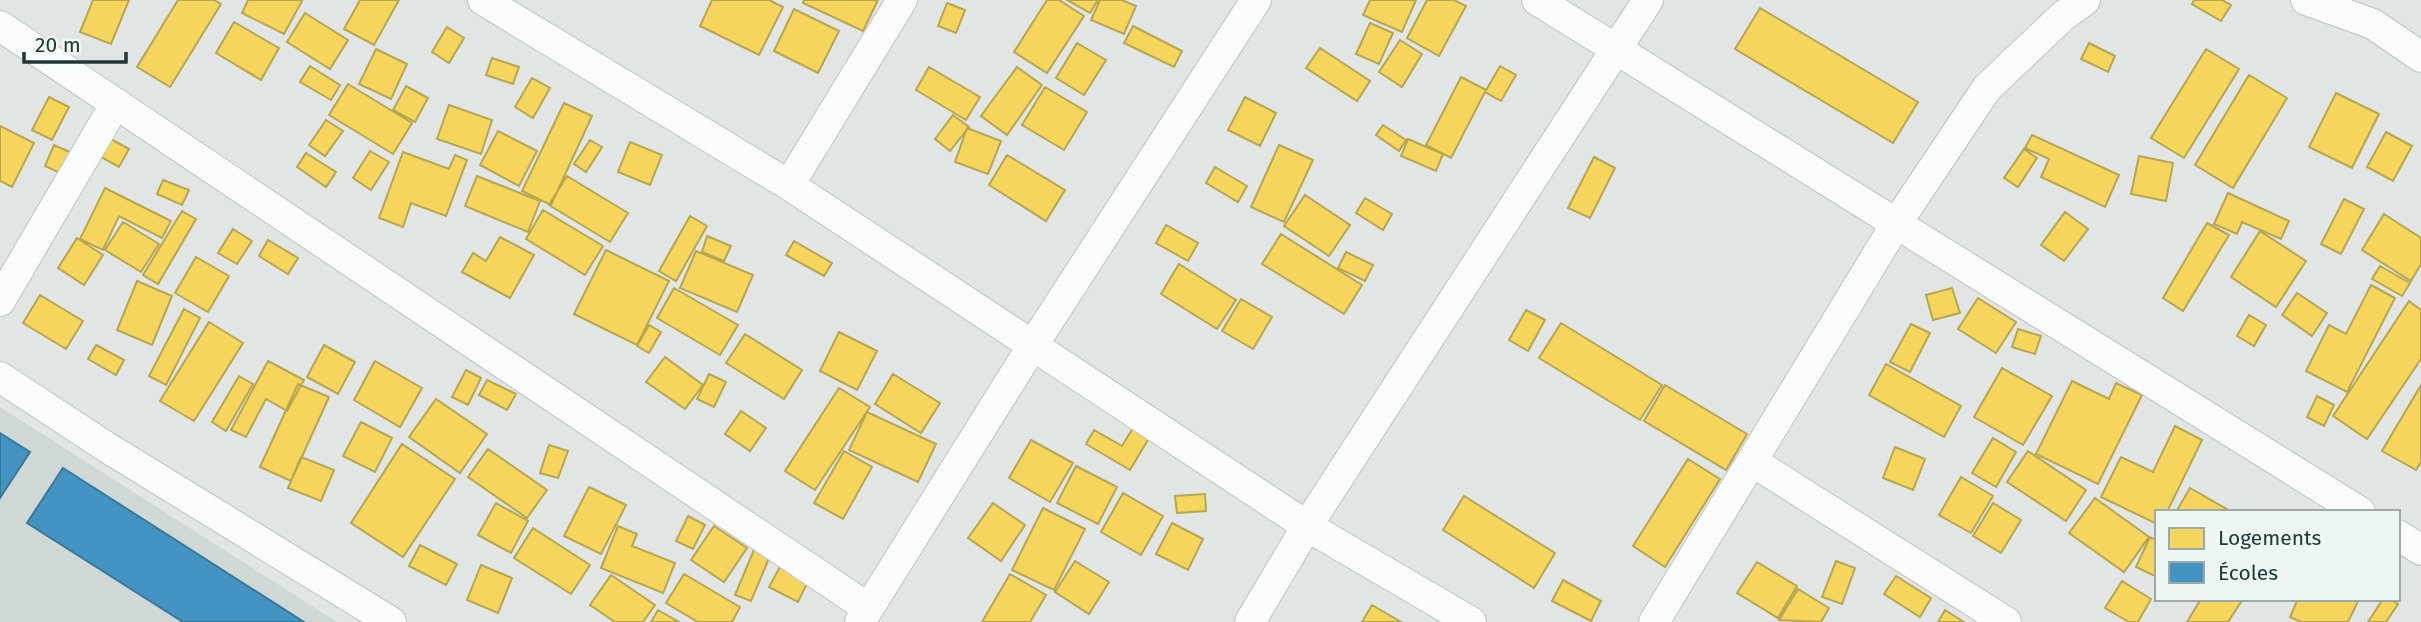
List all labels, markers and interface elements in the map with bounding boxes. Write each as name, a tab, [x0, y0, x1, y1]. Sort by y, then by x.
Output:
scale bar	[24, 21, 126, 65]
text: 20 m	[35, 32, 81, 58]
legend	[2155, 510, 2400, 601]
text: Logements	[2218, 525, 2322, 551]
text: Écoles	[2218, 560, 2278, 586]

